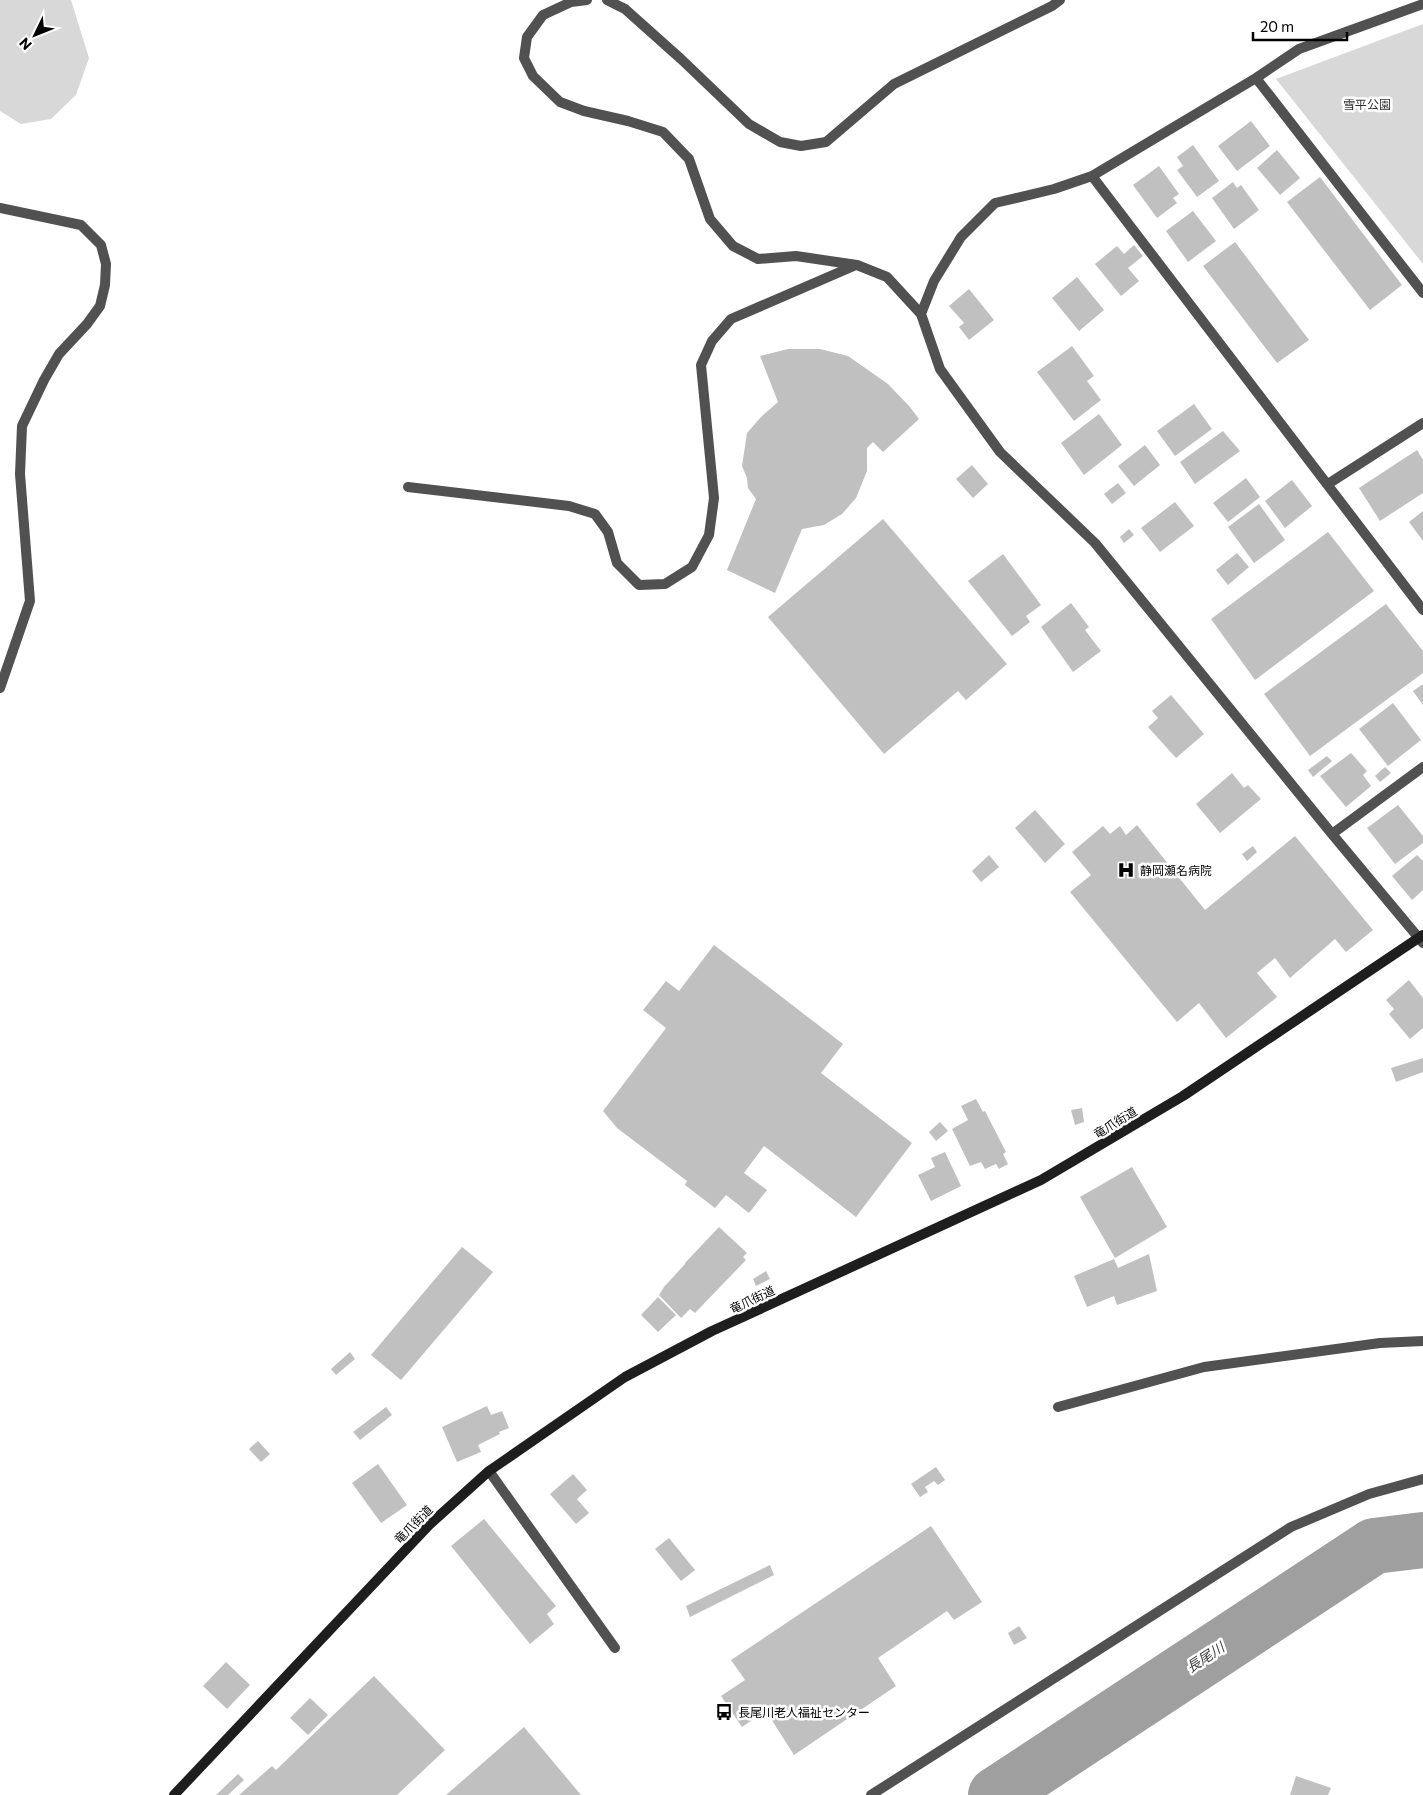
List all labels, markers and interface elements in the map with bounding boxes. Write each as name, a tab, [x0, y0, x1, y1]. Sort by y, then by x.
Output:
north arrow	[10, 10, 60, 60]
scale bar	[1253, 10, 1347, 42]
text: 20 m	[1260, 17, 1294, 35]
text: N	[15, 35, 35, 54]
park label: 雪平公園	[1343, 97, 1391, 111]
hospital icon: 静岡瀬名病院	[1116, 860, 1136, 880]
place label: 静岡瀬名病院	[1140, 863, 1212, 877]
street label: 竜爪街道	[1091, 1104, 1139, 1140]
street label: 竜爪街道	[727, 1283, 777, 1315]
street label: 竜爪街道	[391, 1502, 435, 1546]
water label: 長尾川	[1183, 1637, 1229, 1676]
bus stop icon: 長尾川老人福祉センター	[714, 1702, 734, 1722]
place label: 長尾川老人福祉センター	[738, 1705, 870, 1719]

